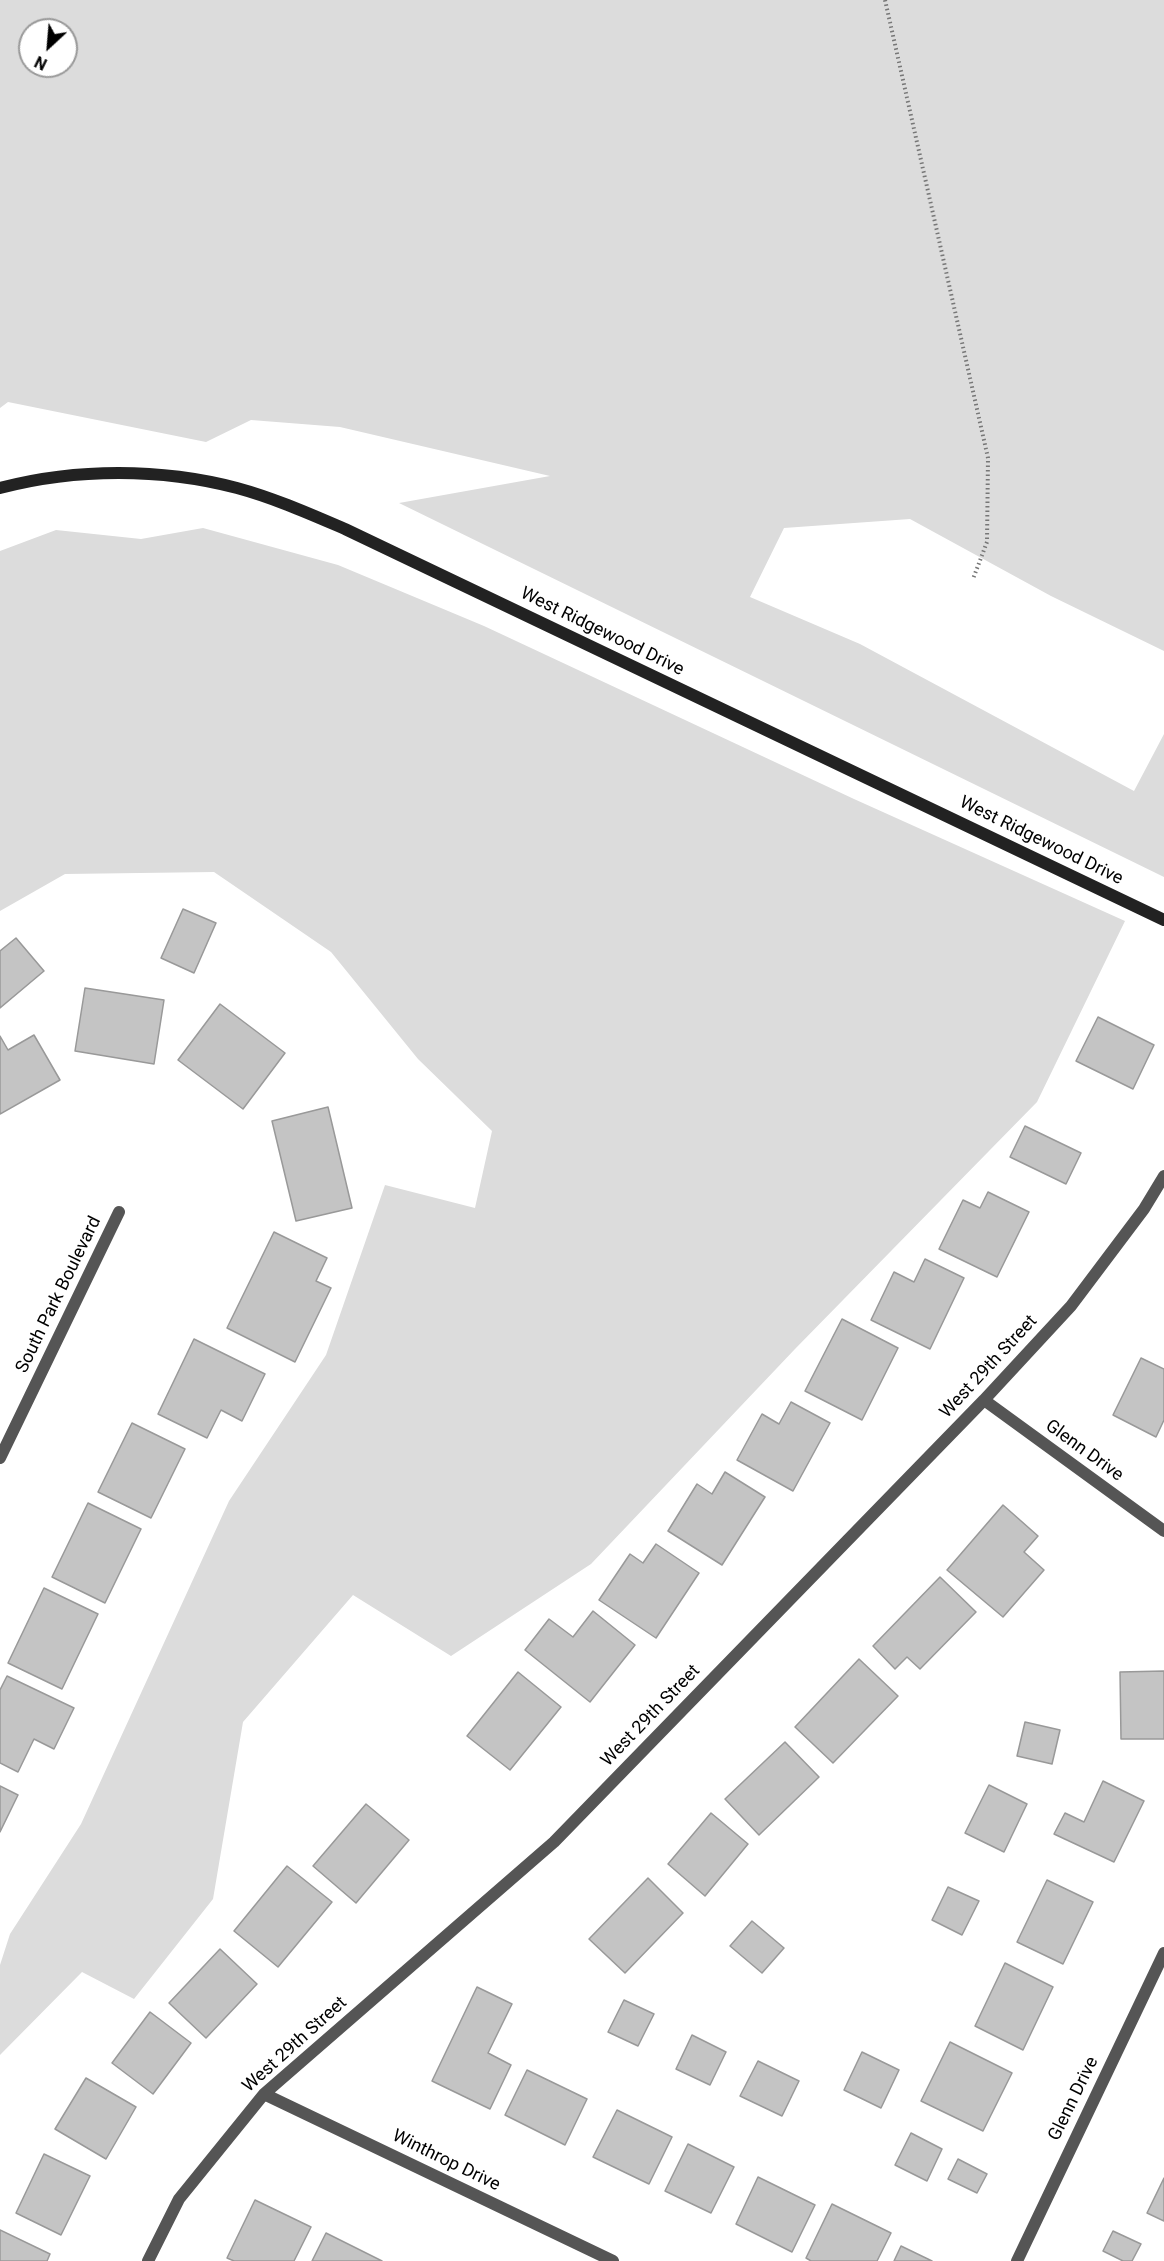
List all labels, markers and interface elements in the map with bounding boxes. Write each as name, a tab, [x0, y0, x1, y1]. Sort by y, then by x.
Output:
north arrow	[18, 18, 78, 78]
text: N	[32, 52, 50, 74]
street label: West Ridgewood Drive	[517, 583, 687, 681]
street label: West Ridgewood Drive	[956, 792, 1126, 890]
street label: South Park Boulevard	[12, 1213, 106, 1377]
street label: West 29th Street	[936, 1311, 1042, 1423]
street label: Glenn Drive	[1041, 1416, 1127, 1486]
street label: West 29th Street	[597, 1661, 705, 1771]
street label: West 29th Street	[238, 1993, 352, 2097]
street label: Glenn Drive	[1044, 2053, 1104, 2145]
street label: Winthrop Drive	[389, 2126, 503, 2196]

